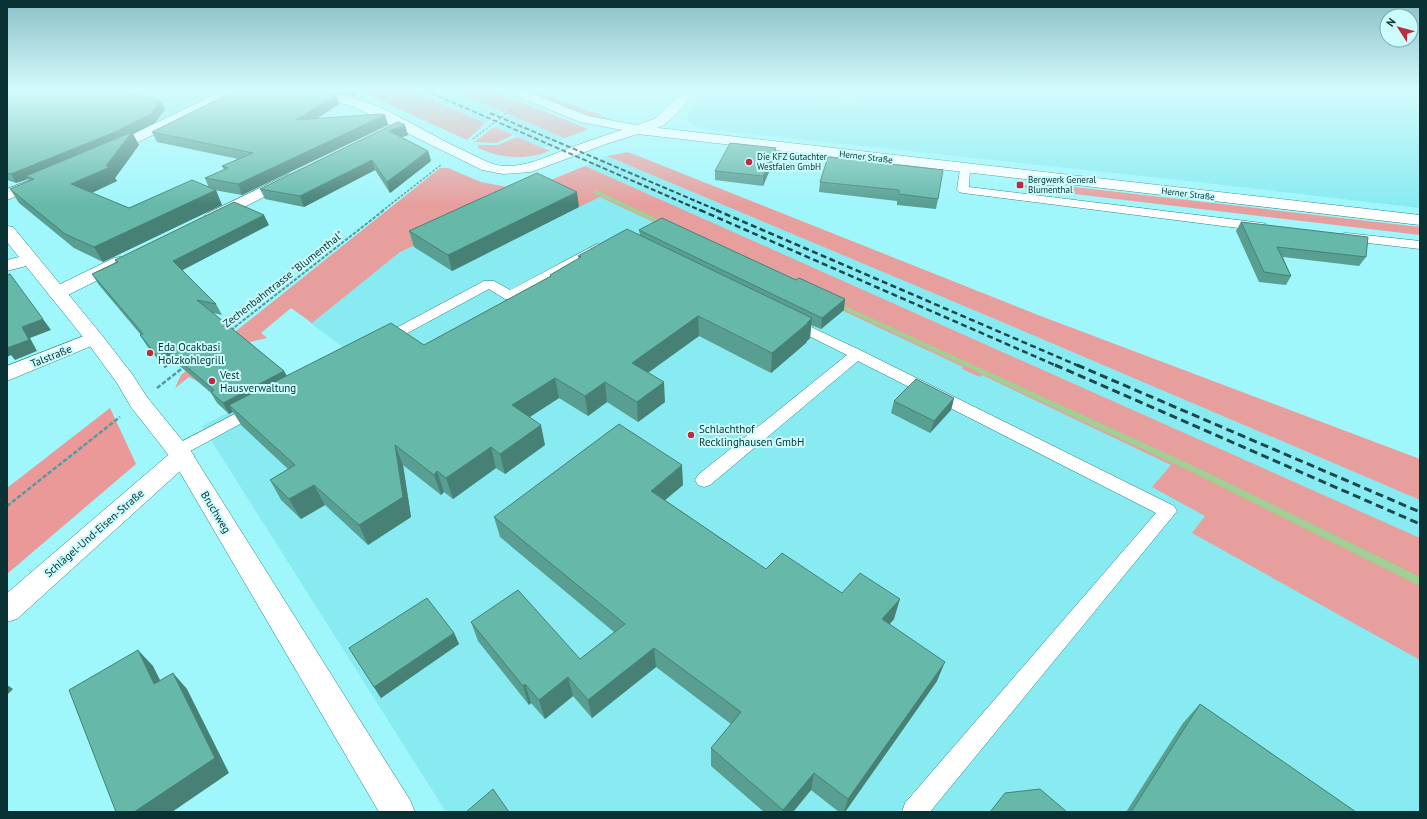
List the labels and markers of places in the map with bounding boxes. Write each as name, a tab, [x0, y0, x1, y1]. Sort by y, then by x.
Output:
place label: Die KFZ Gutachter Westfalen GmbH	[757, 151, 827, 172]
marker: Die KFZ Gutachter Westfalen GmbH	[744, 157, 754, 167]
place label: Bergwerk General Blumenthal	[1028, 174, 1096, 195]
marker: Bergwerk General Blumenthal	[1015, 180, 1025, 190]
place label: Eda Ocakbasi Holzkohlegrill	[158, 340, 225, 367]
marker: Eda Ocakbasi Holzkohlegrill	[145, 348, 155, 358]
place label: Vest Hausverwaltung	[219, 368, 296, 395]
marker: Vest Hausverwaltung	[207, 376, 217, 386]
place label: Schlachthof Recklinghausen GmbH	[699, 422, 804, 449]
marker: Schlachthof Recklinghausen GmbH	[686, 430, 696, 440]

